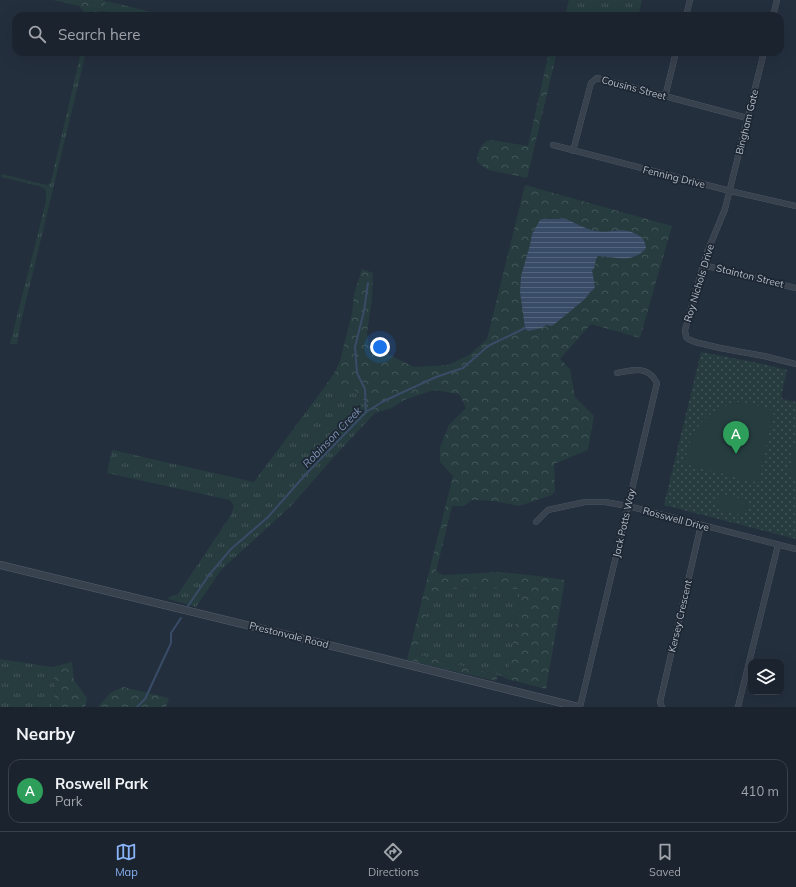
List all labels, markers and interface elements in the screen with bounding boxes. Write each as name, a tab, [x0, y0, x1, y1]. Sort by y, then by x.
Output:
search box	[12, 12, 784, 56]
icon: search	[26, 23, 48, 45]
text: Search here	[58, 25, 140, 44]
street label: Cousins Street	[600, 73, 668, 103]
street label: Bingham Gate	[733, 88, 761, 156]
street label: Fenning Drive	[642, 163, 706, 191]
street label: Roy Nichols Drive	[681, 242, 717, 324]
street label: Stainton Street	[715, 261, 786, 291]
your location	[370, 337, 390, 357]
water label: Robinson Creek	[299, 403, 365, 470]
pin: A	[723, 421, 749, 454]
street label: Jack Potts Way	[610, 487, 638, 559]
street label: Rosswell Drive	[642, 504, 710, 534]
street label: Kersey Crescent	[665, 578, 695, 653]
street label: Prestonvale Road	[248, 619, 330, 651]
map controls	[748, 659, 784, 695]
button: layers	[748, 659, 784, 695]
text: Nearby	[16, 723, 75, 744]
text: Roswell Park	[55, 774, 148, 793]
text: A	[25, 783, 35, 799]
text: 410 m	[741, 783, 779, 799]
text: Park	[55, 793, 82, 809]
tab: Map	[115, 841, 138, 879]
tab: Directions	[368, 841, 419, 879]
tab: Saved	[649, 841, 681, 879]

